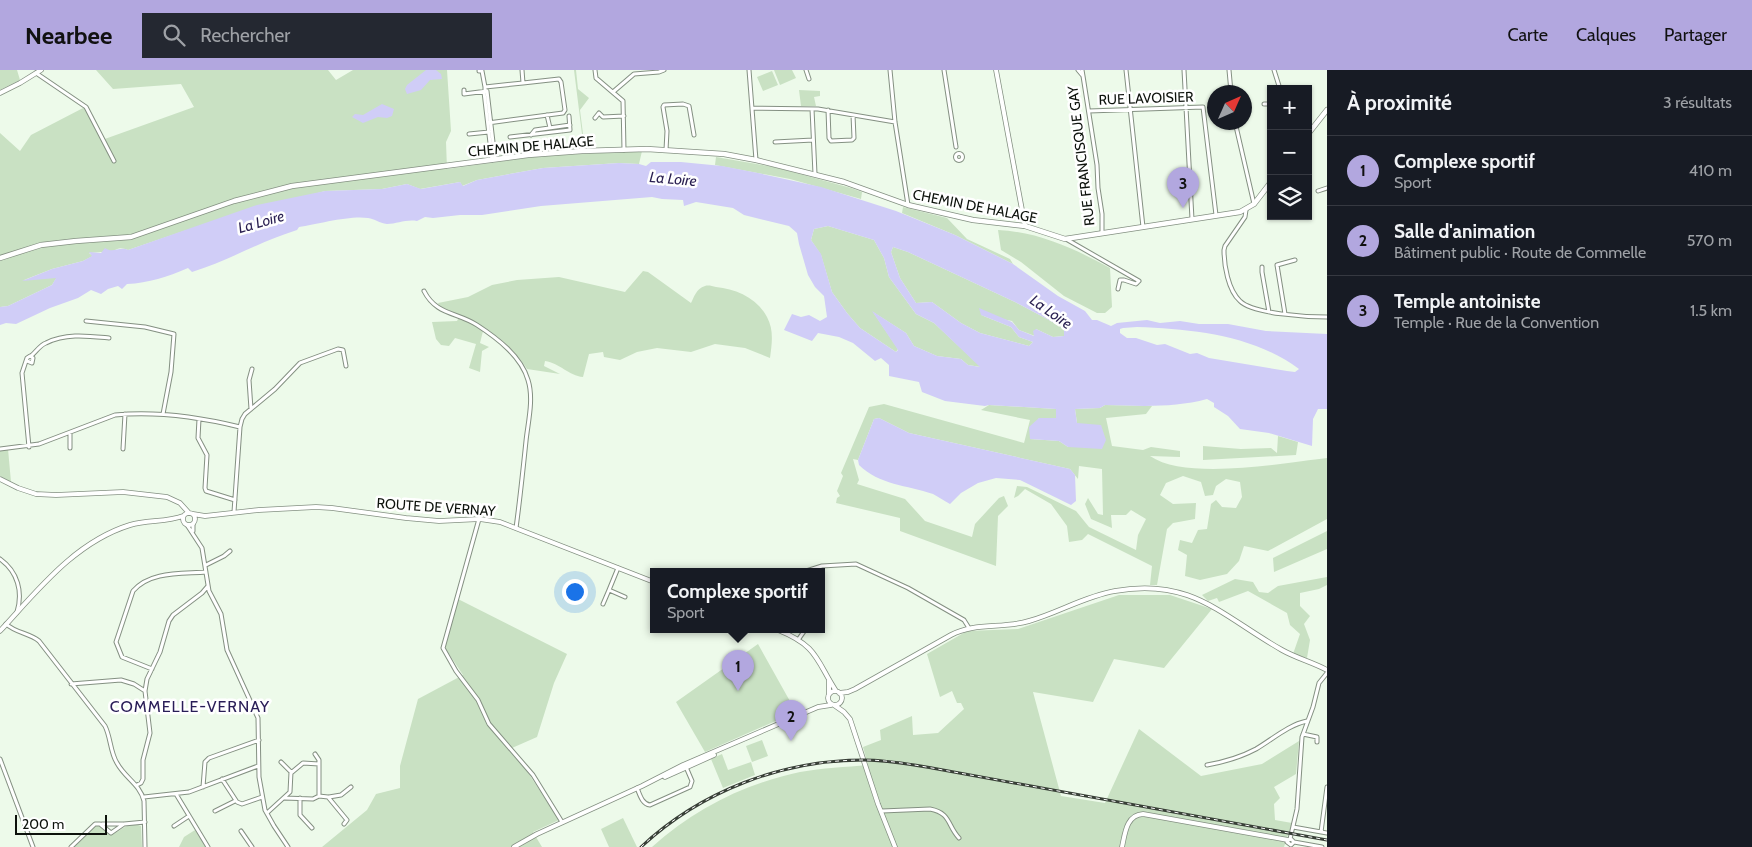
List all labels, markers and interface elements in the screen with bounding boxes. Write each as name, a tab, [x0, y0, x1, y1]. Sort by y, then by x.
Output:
search box	[142, 13, 492, 58]
text: Nearbee	[25, 21, 112, 50]
icon: search	[160, 21, 188, 49]
text: Rechercher	[200, 24, 290, 47]
text: Carte	[1507, 24, 1548, 46]
text: Calques	[1576, 24, 1636, 46]
text: Partager	[1664, 24, 1727, 46]
street label: RUE FRANCISQUE GAY	[1063, 84, 1099, 227]
north arrow	[1207, 85, 1252, 130]
map controls	[1267, 85, 1312, 220]
button: +	[1267, 85, 1312, 130]
street label: RUE LAVOISIER	[1098, 87, 1194, 109]
text: À proximité	[1347, 90, 1452, 115]
text: 3 résultats	[1663, 93, 1732, 112]
button: −	[1267, 130, 1312, 175]
street label: CHEMIN DE HALAGE	[467, 132, 595, 160]
text: Complexe sportif	[1394, 150, 1535, 173]
text: 1	[1360, 161, 1366, 180]
text: 410 m	[1689, 161, 1732, 180]
pin: 3	[1167, 167, 1199, 208]
water label: La Loire	[649, 168, 697, 190]
text: Sport	[1394, 173, 1431, 192]
button: layers	[1267, 175, 1312, 220]
street label: CHEMIN DE HALAGE	[911, 185, 1039, 227]
water label: La Loire	[236, 207, 286, 237]
text: Salle d'animation	[1394, 220, 1535, 243]
text: 2	[1359, 231, 1367, 250]
text: 570 m	[1687, 231, 1732, 250]
text: Bâtiment public · Route de Commelle	[1394, 243, 1646, 262]
text: Temple antoiniste	[1394, 290, 1540, 313]
water label: La Loire	[1026, 291, 1076, 333]
text: 3	[1359, 301, 1367, 320]
text: 1.5 km	[1690, 301, 1732, 320]
text: Temple · Rue de la Convention	[1394, 313, 1599, 332]
street label: ROUTE DE VERNAY	[376, 494, 497, 520]
popup	[650, 568, 825, 633]
your location	[562, 579, 588, 605]
text: Complexe sportif	[667, 580, 808, 603]
text: Sport	[667, 603, 704, 622]
pin: 1	[722, 650, 754, 691]
district label: COMMELLE-VERNAY	[110, 697, 270, 716]
pin: 2	[775, 700, 807, 741]
scale bar	[15, 812, 108, 835]
text: 200 m	[22, 815, 64, 833]

